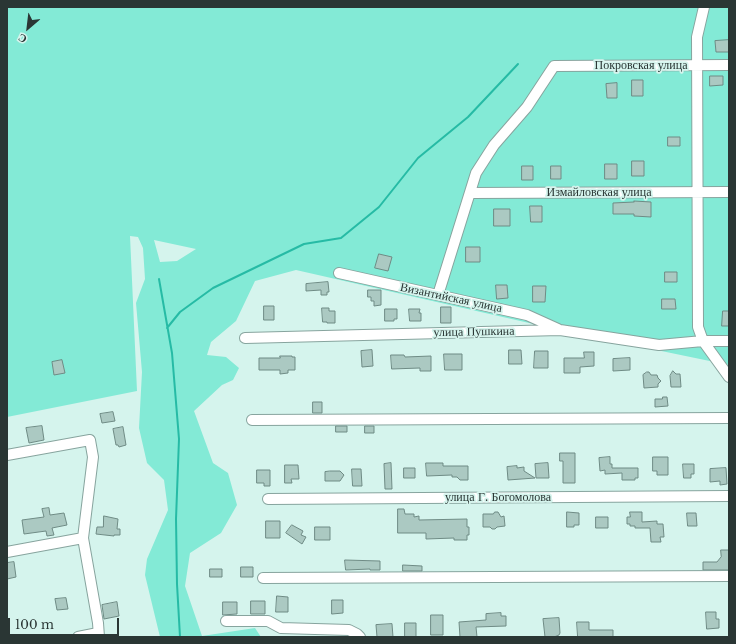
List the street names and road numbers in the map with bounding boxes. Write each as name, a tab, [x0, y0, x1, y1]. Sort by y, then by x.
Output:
street label: Покровская улица	[595, 59, 687, 73]
street label: Измайловская улица	[547, 186, 651, 200]
street label: Византийская улица	[399, 280, 503, 316]
street label: улица Пушкина	[433, 324, 515, 340]
street label: улица Г. Богомолова	[445, 491, 551, 505]

